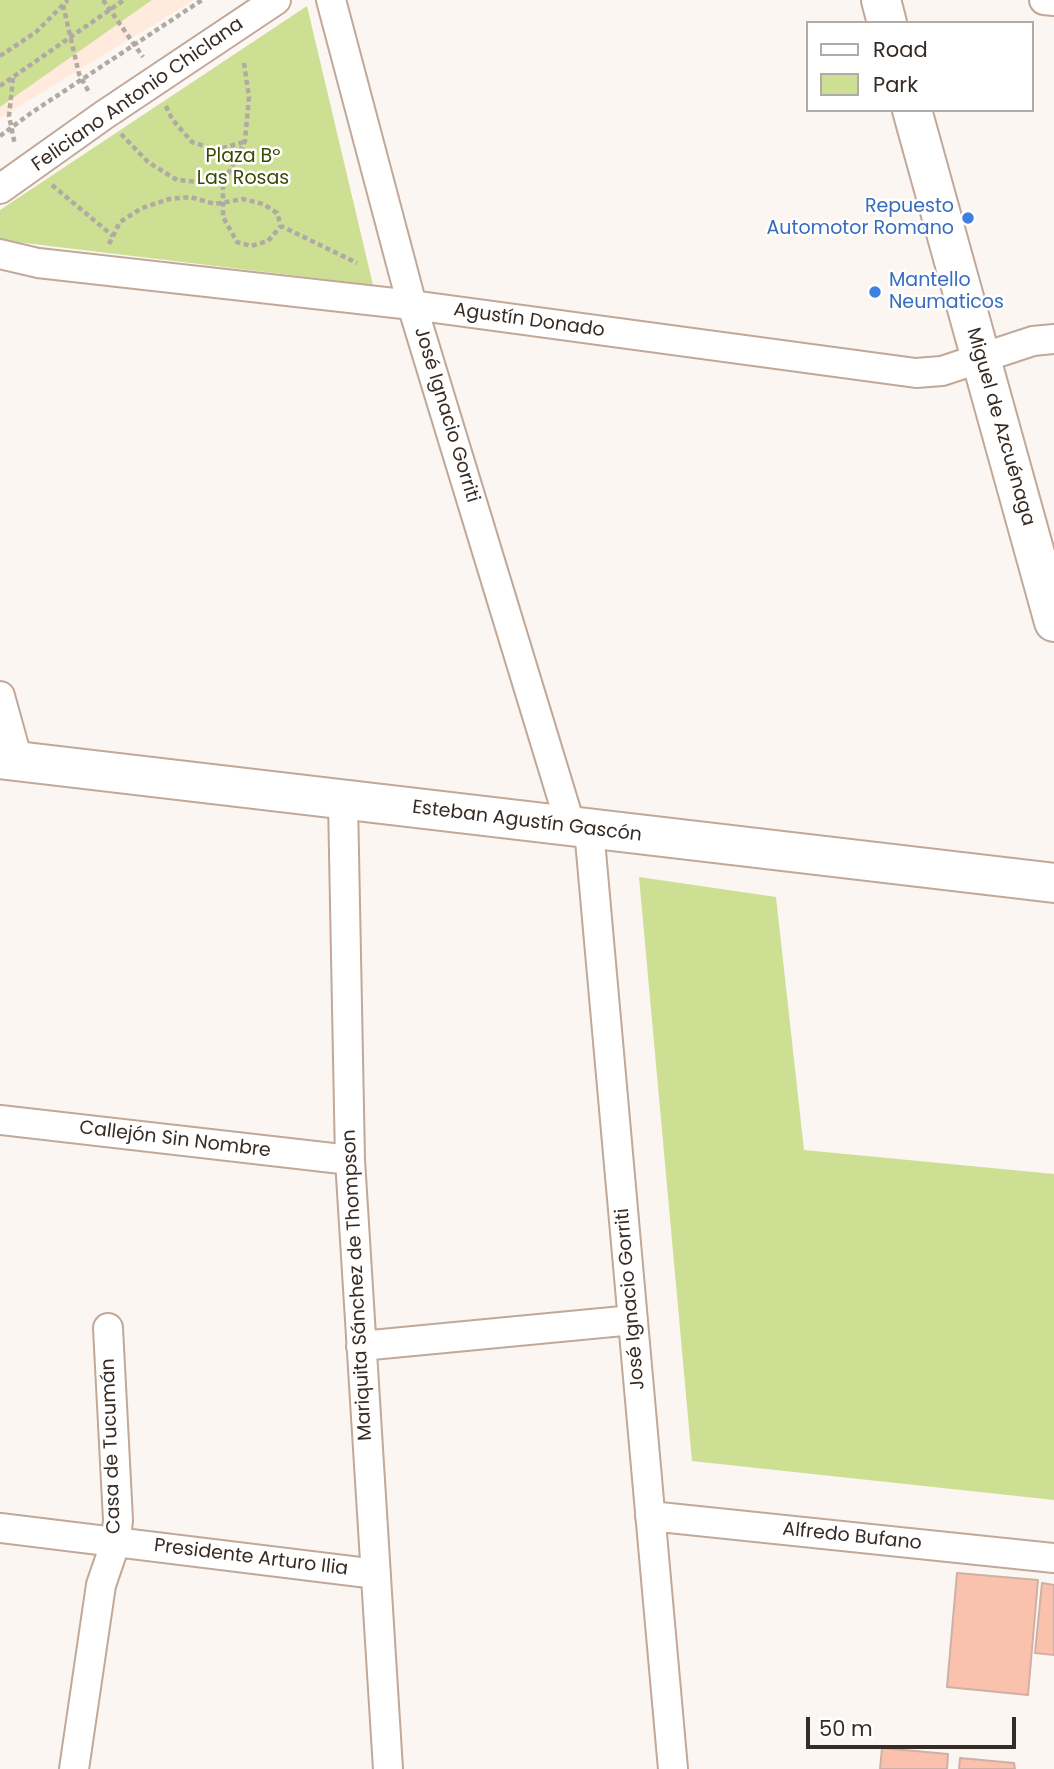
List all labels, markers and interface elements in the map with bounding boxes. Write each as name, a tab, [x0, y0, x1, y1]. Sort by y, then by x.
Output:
street label: Feliciano Antonio Chiclana	[28, 13, 248, 177]
legend	[806, 21, 1033, 112]
text: Road	[873, 35, 928, 64]
text: Park	[873, 70, 918, 99]
park label: Plaza Bº Las Rosas	[197, 146, 289, 190]
place label: Repuesto Automotor Romano	[767, 196, 954, 240]
marker: Repuesto Automotor Romano	[960, 210, 976, 226]
place label: Mantello Neumaticos	[889, 270, 1004, 314]
marker: Mantello Neumaticos	[867, 284, 883, 300]
street label: Agustín Donado	[452, 299, 606, 343]
street label: José Ignacio Gorriti	[408, 324, 484, 506]
street label: Miguel de Azcuénaga	[961, 325, 1039, 529]
street label: Esteban Agustín Gascón	[411, 797, 643, 847]
street label: Callejón Sin Nombre	[78, 1117, 272, 1163]
street label: Mariquita Sánchez de Thompson	[338, 1129, 378, 1441]
street label: José Ignacio Gorriti	[612, 1207, 650, 1391]
street label: Casa de Tucumán	[98, 1358, 126, 1534]
street label: Alfredo Bufano	[781, 1518, 923, 1556]
street label: Presidente Arturo Ilia	[153, 1535, 349, 1581]
scale bar	[809, 1702, 1019, 1746]
text: 50 m	[819, 1714, 873, 1743]

